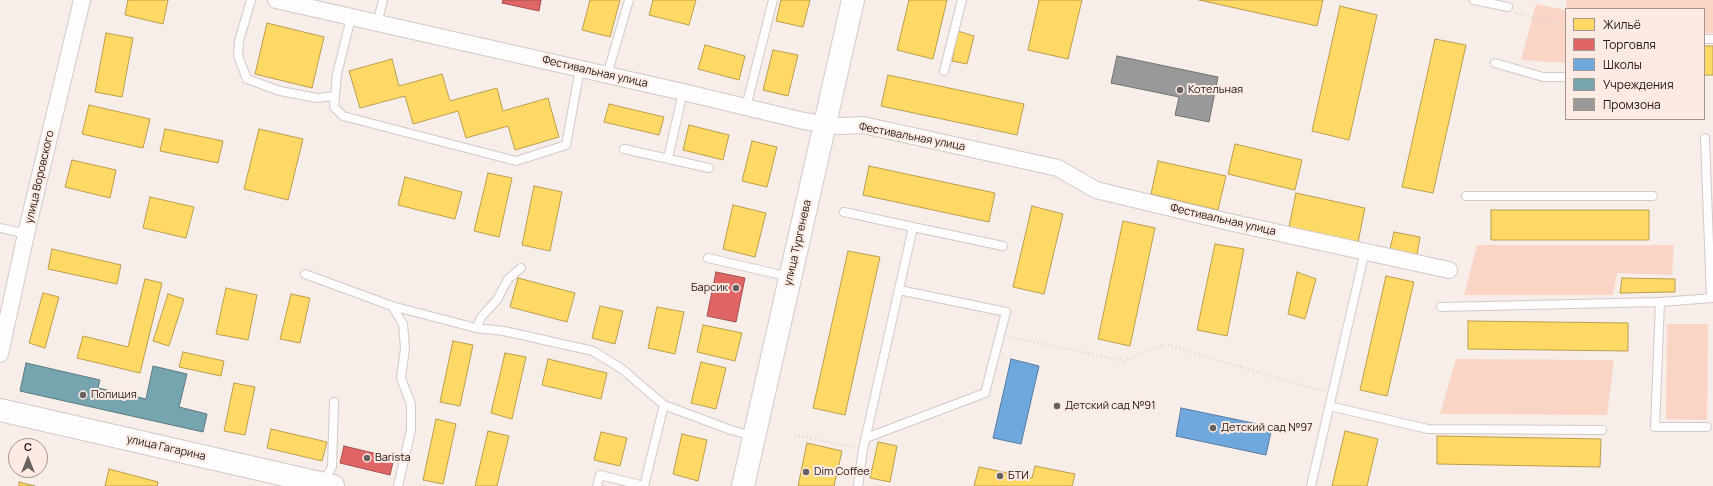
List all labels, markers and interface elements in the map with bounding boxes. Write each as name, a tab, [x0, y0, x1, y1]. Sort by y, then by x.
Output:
legend	[1565, 8, 1705, 120]
text: Жильё	[1603, 16, 1641, 33]
text: Торговля	[1603, 36, 1656, 53]
street label: Фестивальная улица	[541, 53, 649, 91]
text: Школы	[1603, 56, 1642, 73]
text: Учреждения	[1603, 76, 1674, 93]
place label: Котельная	[1188, 83, 1243, 97]
marker: Котельная	[1175, 85, 1185, 95]
text: Промзона	[1603, 96, 1661, 113]
street label: Фестивальная улица	[858, 120, 966, 154]
street label: улица Воровского	[23, 129, 57, 225]
street label: улица Тургенева	[782, 199, 814, 287]
street label: Фестивальная улица	[1169, 201, 1277, 239]
place label: Барсик	[691, 281, 728, 295]
marker: Барсик	[731, 283, 741, 293]
place label: Полиция	[91, 388, 137, 402]
marker: Полиция	[78, 390, 88, 400]
place label: Детский сад №91	[1065, 399, 1155, 413]
marker: Детский сад №91	[1052, 401, 1062, 411]
place label: Детский сад №97	[1221, 421, 1313, 435]
marker: Детский сад №97	[1208, 423, 1218, 433]
street label: улица Гагарина	[125, 432, 207, 464]
north arrow	[8, 438, 48, 478]
text: С	[24, 439, 32, 454]
place label: Barista	[375, 451, 411, 465]
marker: Barista	[362, 453, 372, 463]
place label: Dim Coffee	[814, 465, 870, 479]
marker: Dim Coffee	[801, 467, 811, 477]
place label: БТИ	[1008, 469, 1029, 483]
marker: БТИ	[995, 471, 1005, 481]

